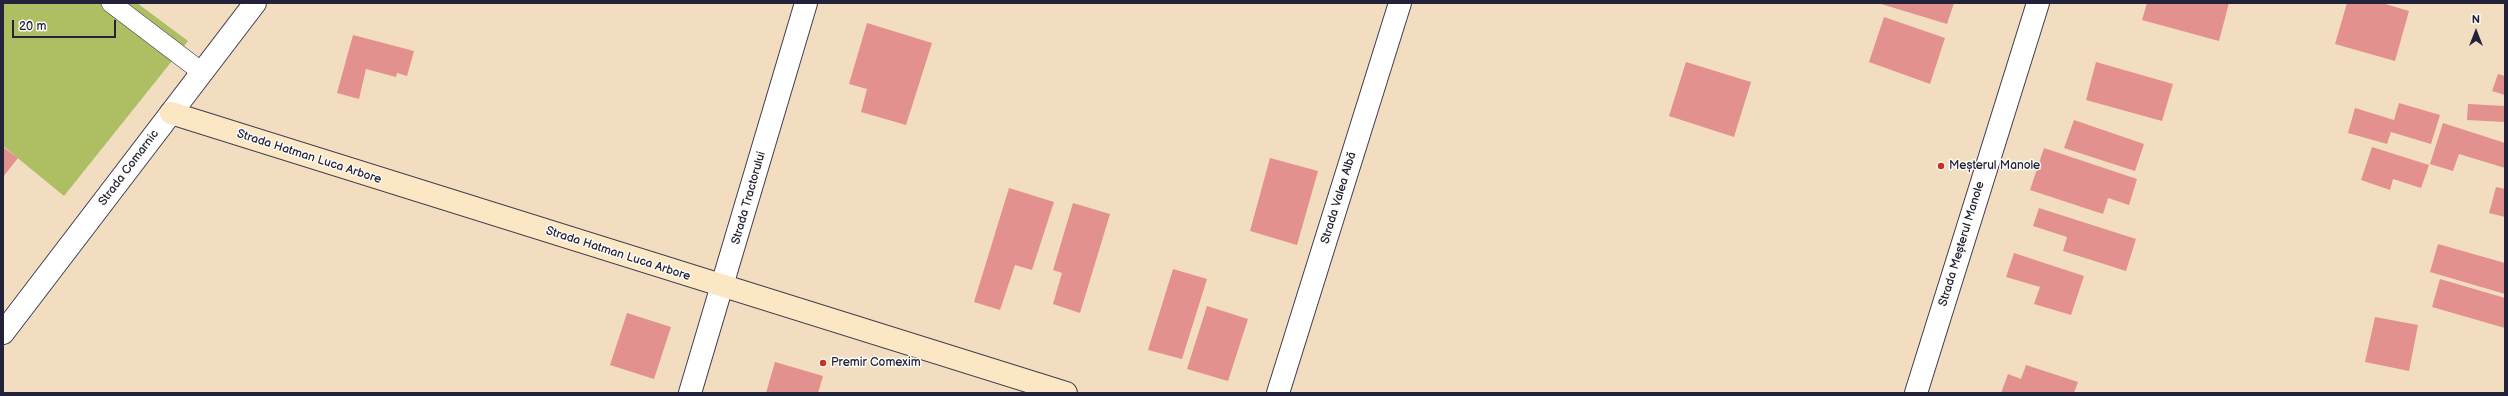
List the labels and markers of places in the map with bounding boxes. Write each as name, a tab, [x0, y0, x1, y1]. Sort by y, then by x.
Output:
place label: Meșterul Manole	[1949, 159, 2040, 173]
marker: Meșterul Manole	[1936, 161, 1946, 171]
place label: Premir Comexim	[831, 356, 921, 370]
marker: Premir Comexim	[818, 358, 828, 368]

